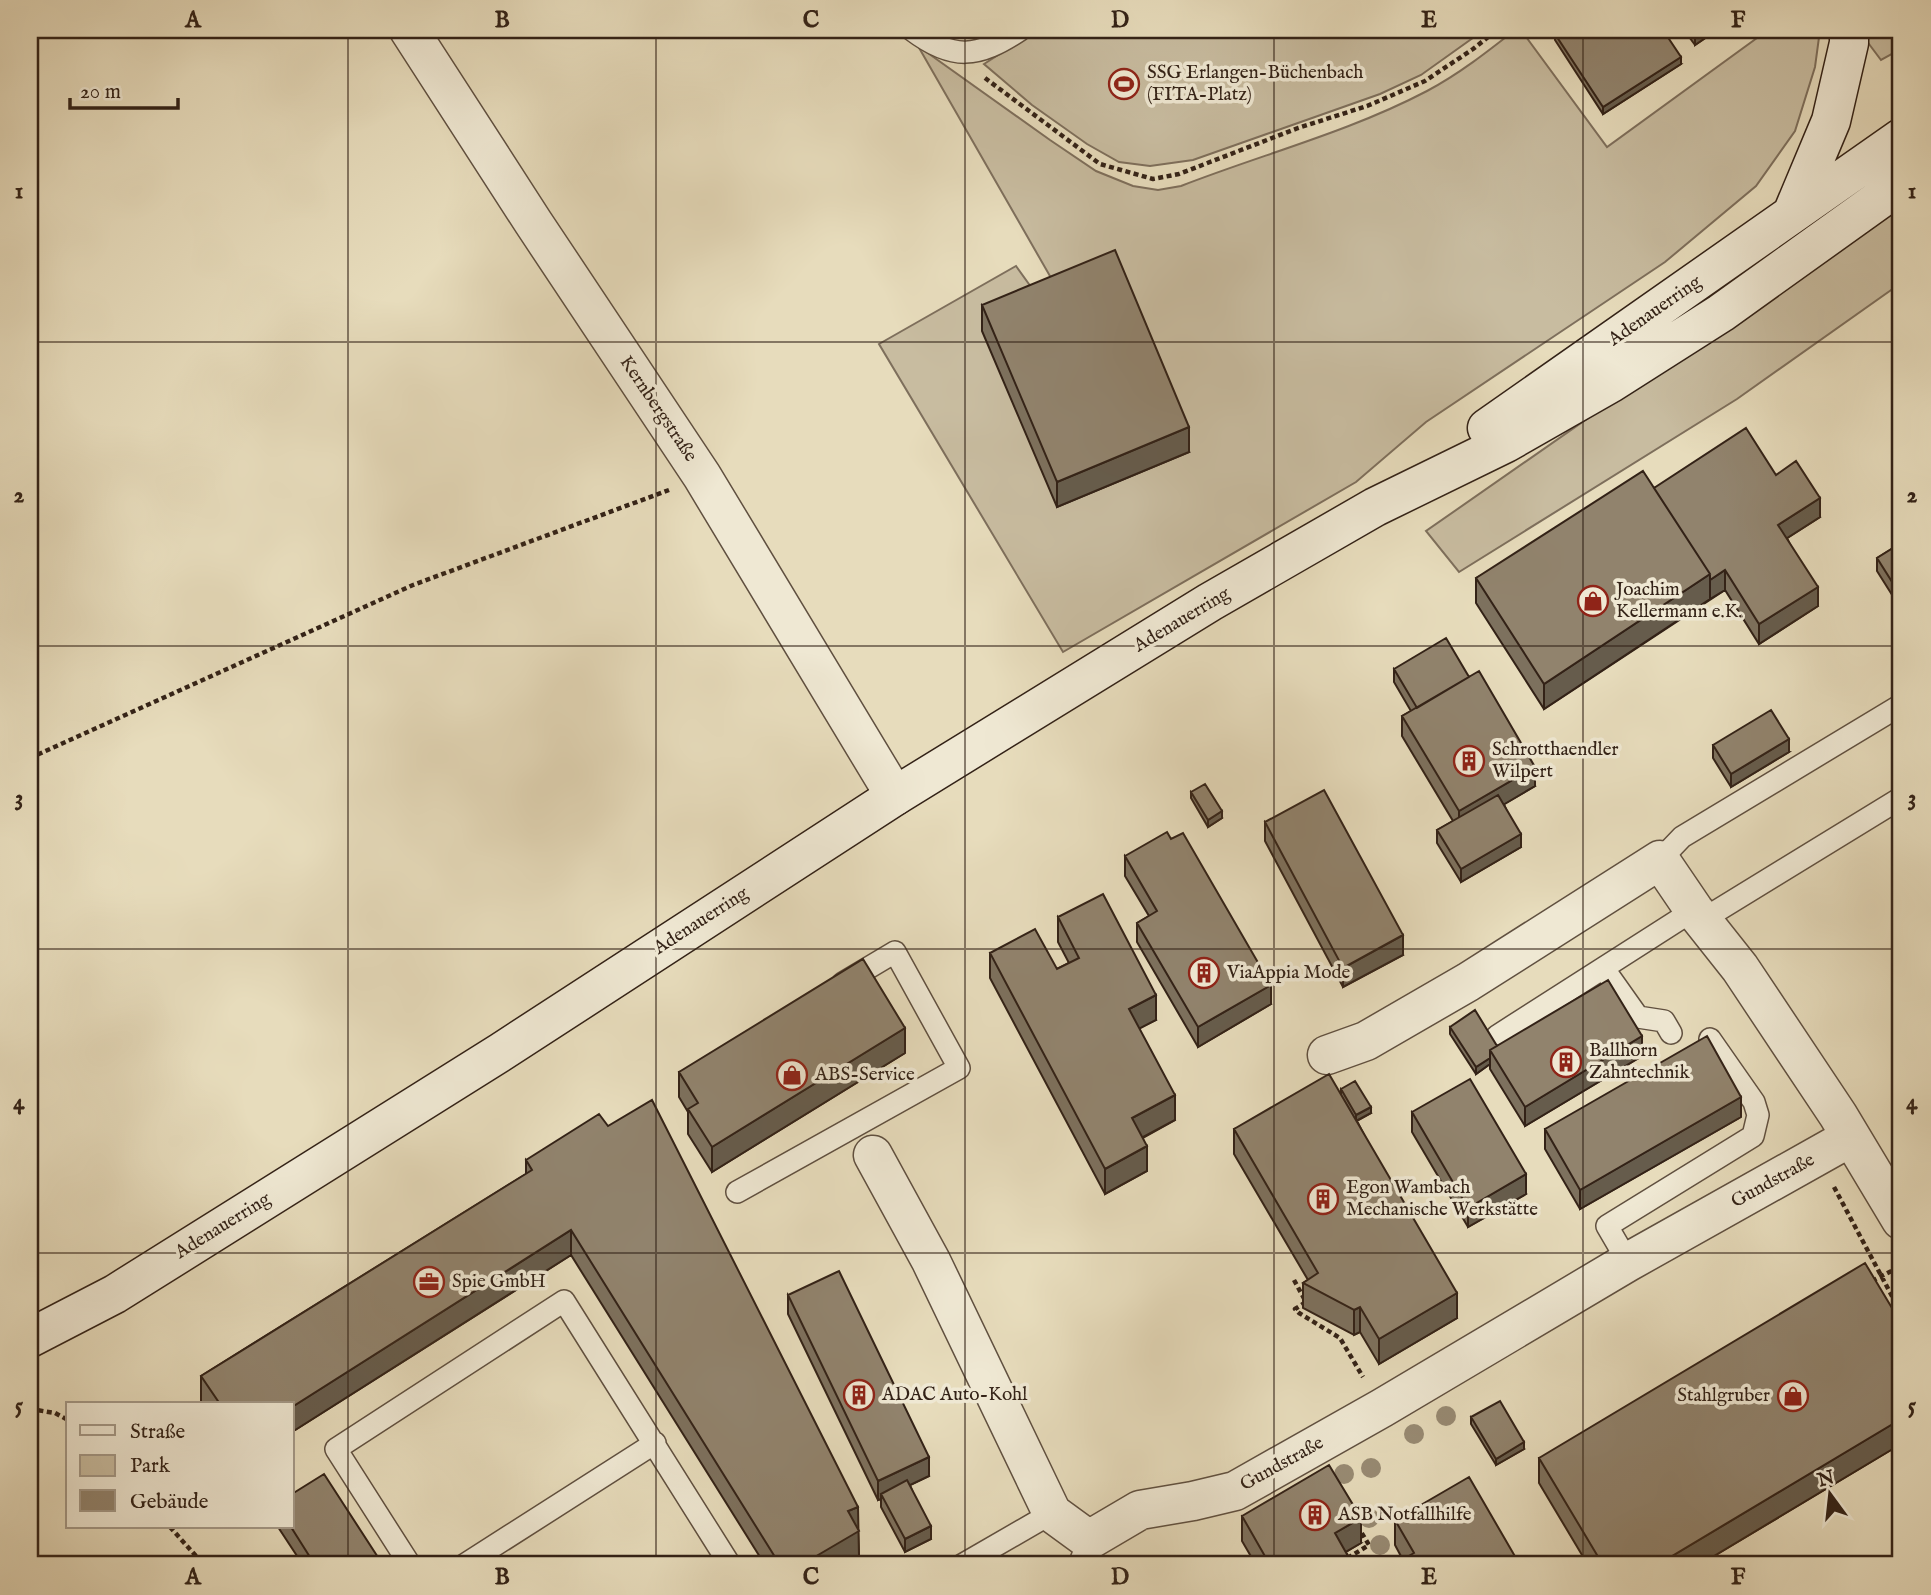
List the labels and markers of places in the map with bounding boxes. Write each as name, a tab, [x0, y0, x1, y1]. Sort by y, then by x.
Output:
place label: SSG Erlangen-Büchenbach (FITA-Platz)	[1147, 61, 1363, 107]
sports icon: SSG Erlangen-Büchenbach (FITA-Platz)	[1107, 67, 1141, 101]
place label: Joachim Kellermann e.K.	[1614, 578, 1742, 624]
shop icon: Joachim Kellermann e.K.	[1576, 584, 1610, 618]
place label: Schrotthaendler Wilpert	[1492, 738, 1618, 784]
building icon: Schrotthaendler Wilpert	[1452, 744, 1486, 778]
building icon: ViaAppia Mode	[1187, 956, 1221, 990]
place label: ViaAppia Mode	[1226, 961, 1351, 985]
place label: Ballhorn Zahntechnik	[1589, 1039, 1690, 1085]
building icon: Ballhorn Zahntechnik	[1549, 1045, 1583, 1079]
shop icon: ABS-Service	[775, 1058, 809, 1092]
place label: ABS-Service	[814, 1063, 915, 1087]
place label: Egon Wambach Mechanische Werkstätte	[1346, 1176, 1538, 1222]
building icon: Egon Wambach Mechanische Werkstätte	[1306, 1182, 1340, 1216]
office icon: Spie GmbH	[412, 1265, 446, 1299]
place label: Spie GmbH	[452, 1270, 546, 1294]
building icon: ADAC Auto-Kohl	[842, 1378, 876, 1412]
shop icon: Stahlgruber	[1776, 1379, 1810, 1413]
place label: ADAC Auto-Kohl	[881, 1383, 1028, 1407]
place label: Stahlgruber	[1677, 1384, 1770, 1408]
building icon: ASB Notfallhilfe	[1298, 1498, 1332, 1532]
place label: ASB Notfallhilfe	[1337, 1503, 1472, 1527]

